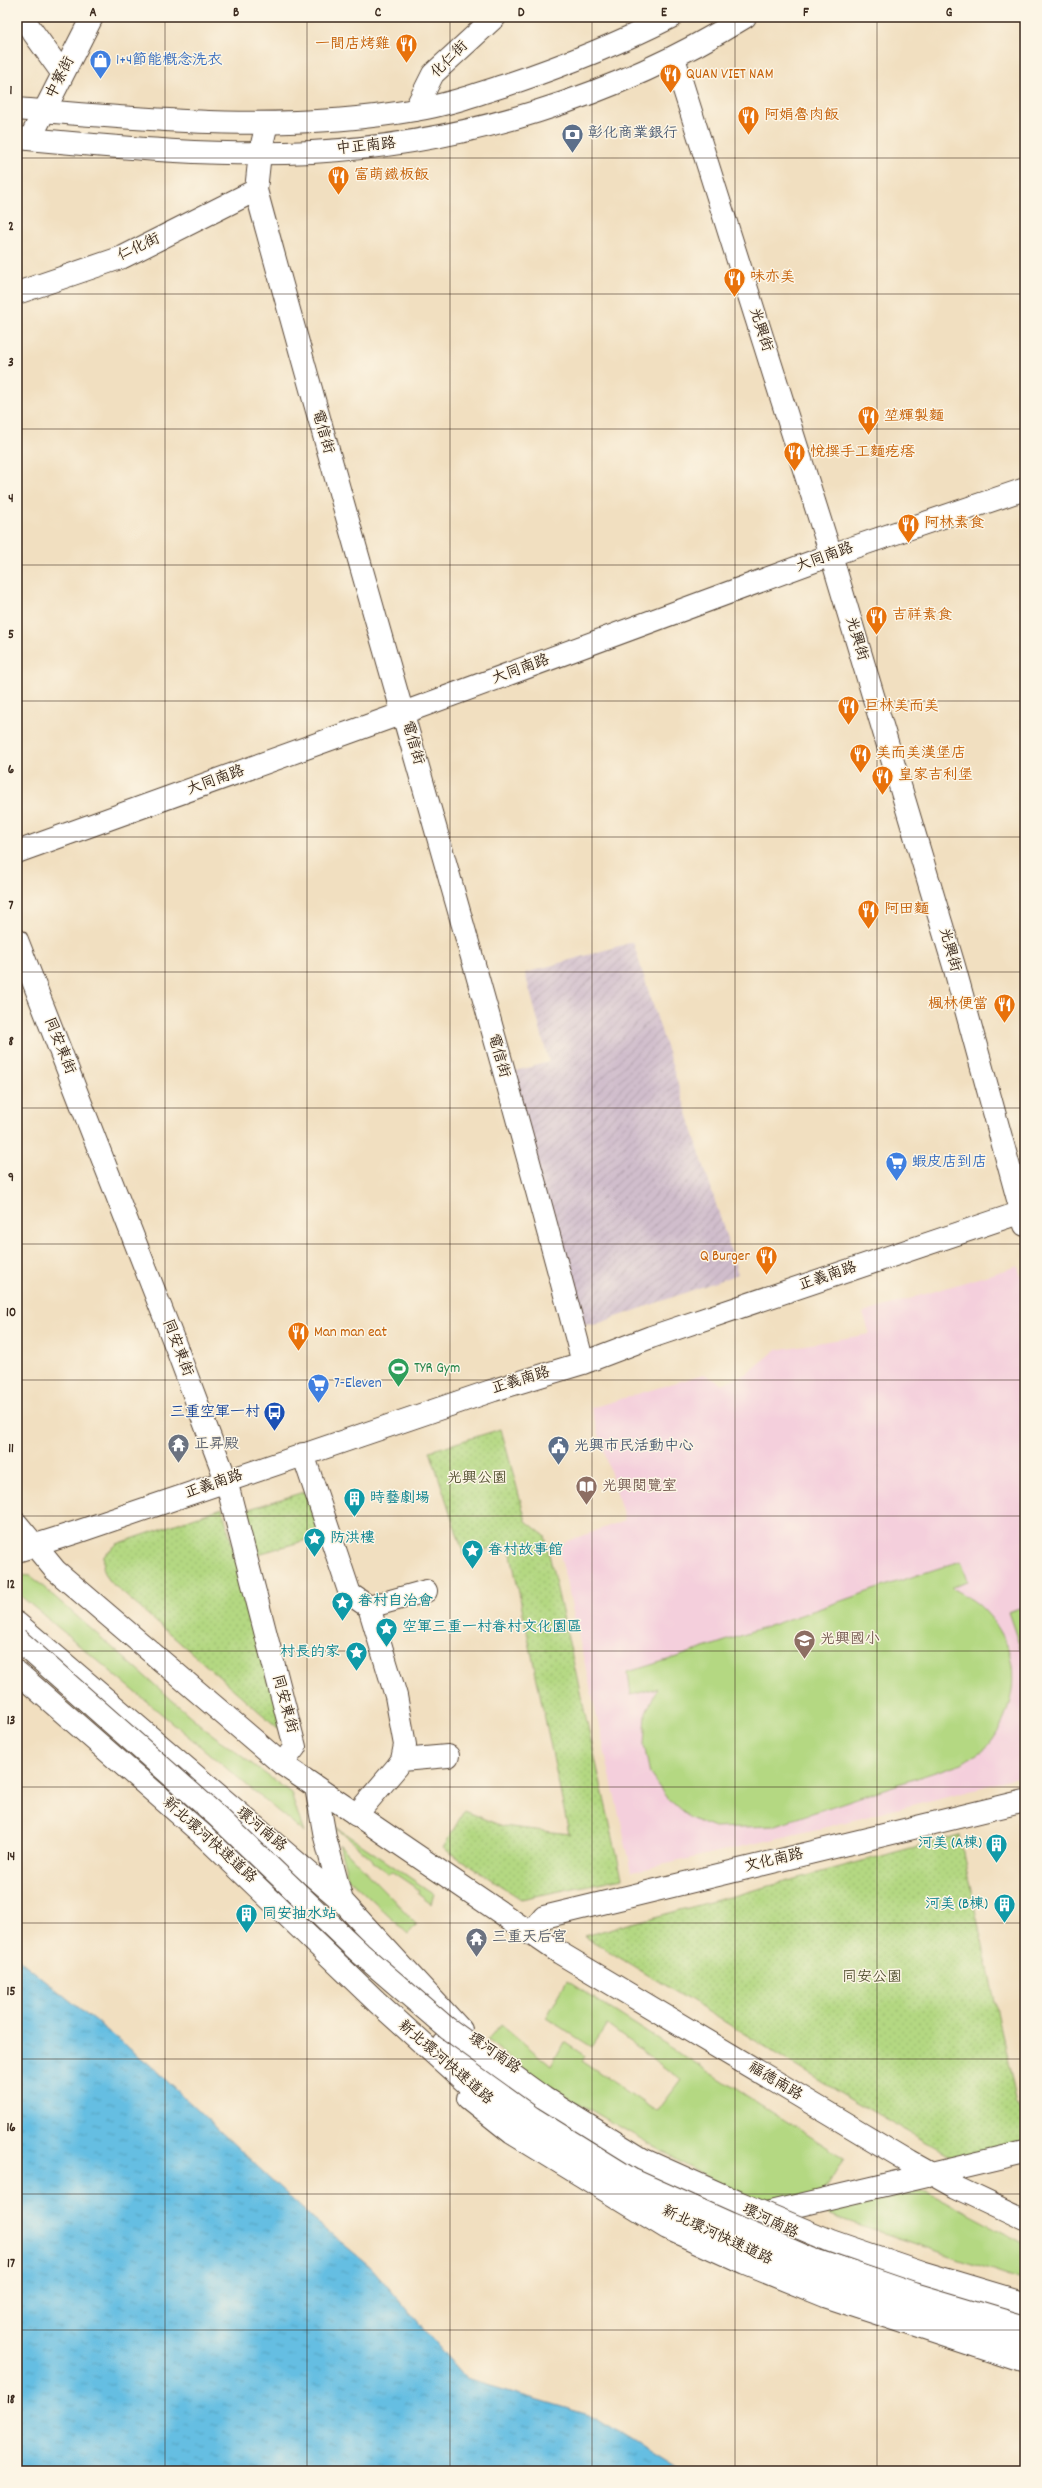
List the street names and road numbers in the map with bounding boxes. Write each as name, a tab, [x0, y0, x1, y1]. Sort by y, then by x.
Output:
street label: 化仁街	[426, 36, 474, 84]
street label: 中寮街	[41, 53, 81, 103]
street label: 中正南路	[335, 133, 397, 161]
street label: 仁化街	[114, 229, 164, 267]
street label: 光興街	[743, 305, 777, 355]
street label: 電信街	[305, 407, 339, 457]
street label: 大同南路	[793, 537, 857, 579]
street label: 光興街	[839, 614, 873, 664]
street label: 大同南路	[489, 649, 553, 691]
street label: 電信街	[395, 718, 429, 768]
street label: 大同南路	[184, 760, 248, 802]
street label: 光興街	[932, 925, 966, 975]
street label: 同安東街	[38, 1014, 80, 1078]
street label: 電信街	[481, 1031, 515, 1081]
street label: 正義南路	[796, 1257, 860, 1297]
street label: 同安東街	[156, 1316, 198, 1380]
street label: 正義南路	[489, 1362, 553, 1400]
street label: 正義南路	[182, 1465, 246, 1505]
street label: 同安東街	[266, 1672, 302, 1736]
street label: 新北環河快速道路	[157, 1793, 261, 1889]
street label: 環河南路	[231, 1802, 291, 1858]
street label: 文化南路	[742, 1844, 806, 1878]
street label: 新北環河快速道路	[392, 2015, 498, 2111]
street label: 環河南路	[463, 2028, 525, 2080]
street label: 福德南路	[744, 2057, 806, 2107]
street label: 環河南路	[738, 2199, 802, 2245]
street label: 新北環河快速道路	[658, 2201, 776, 2271]

